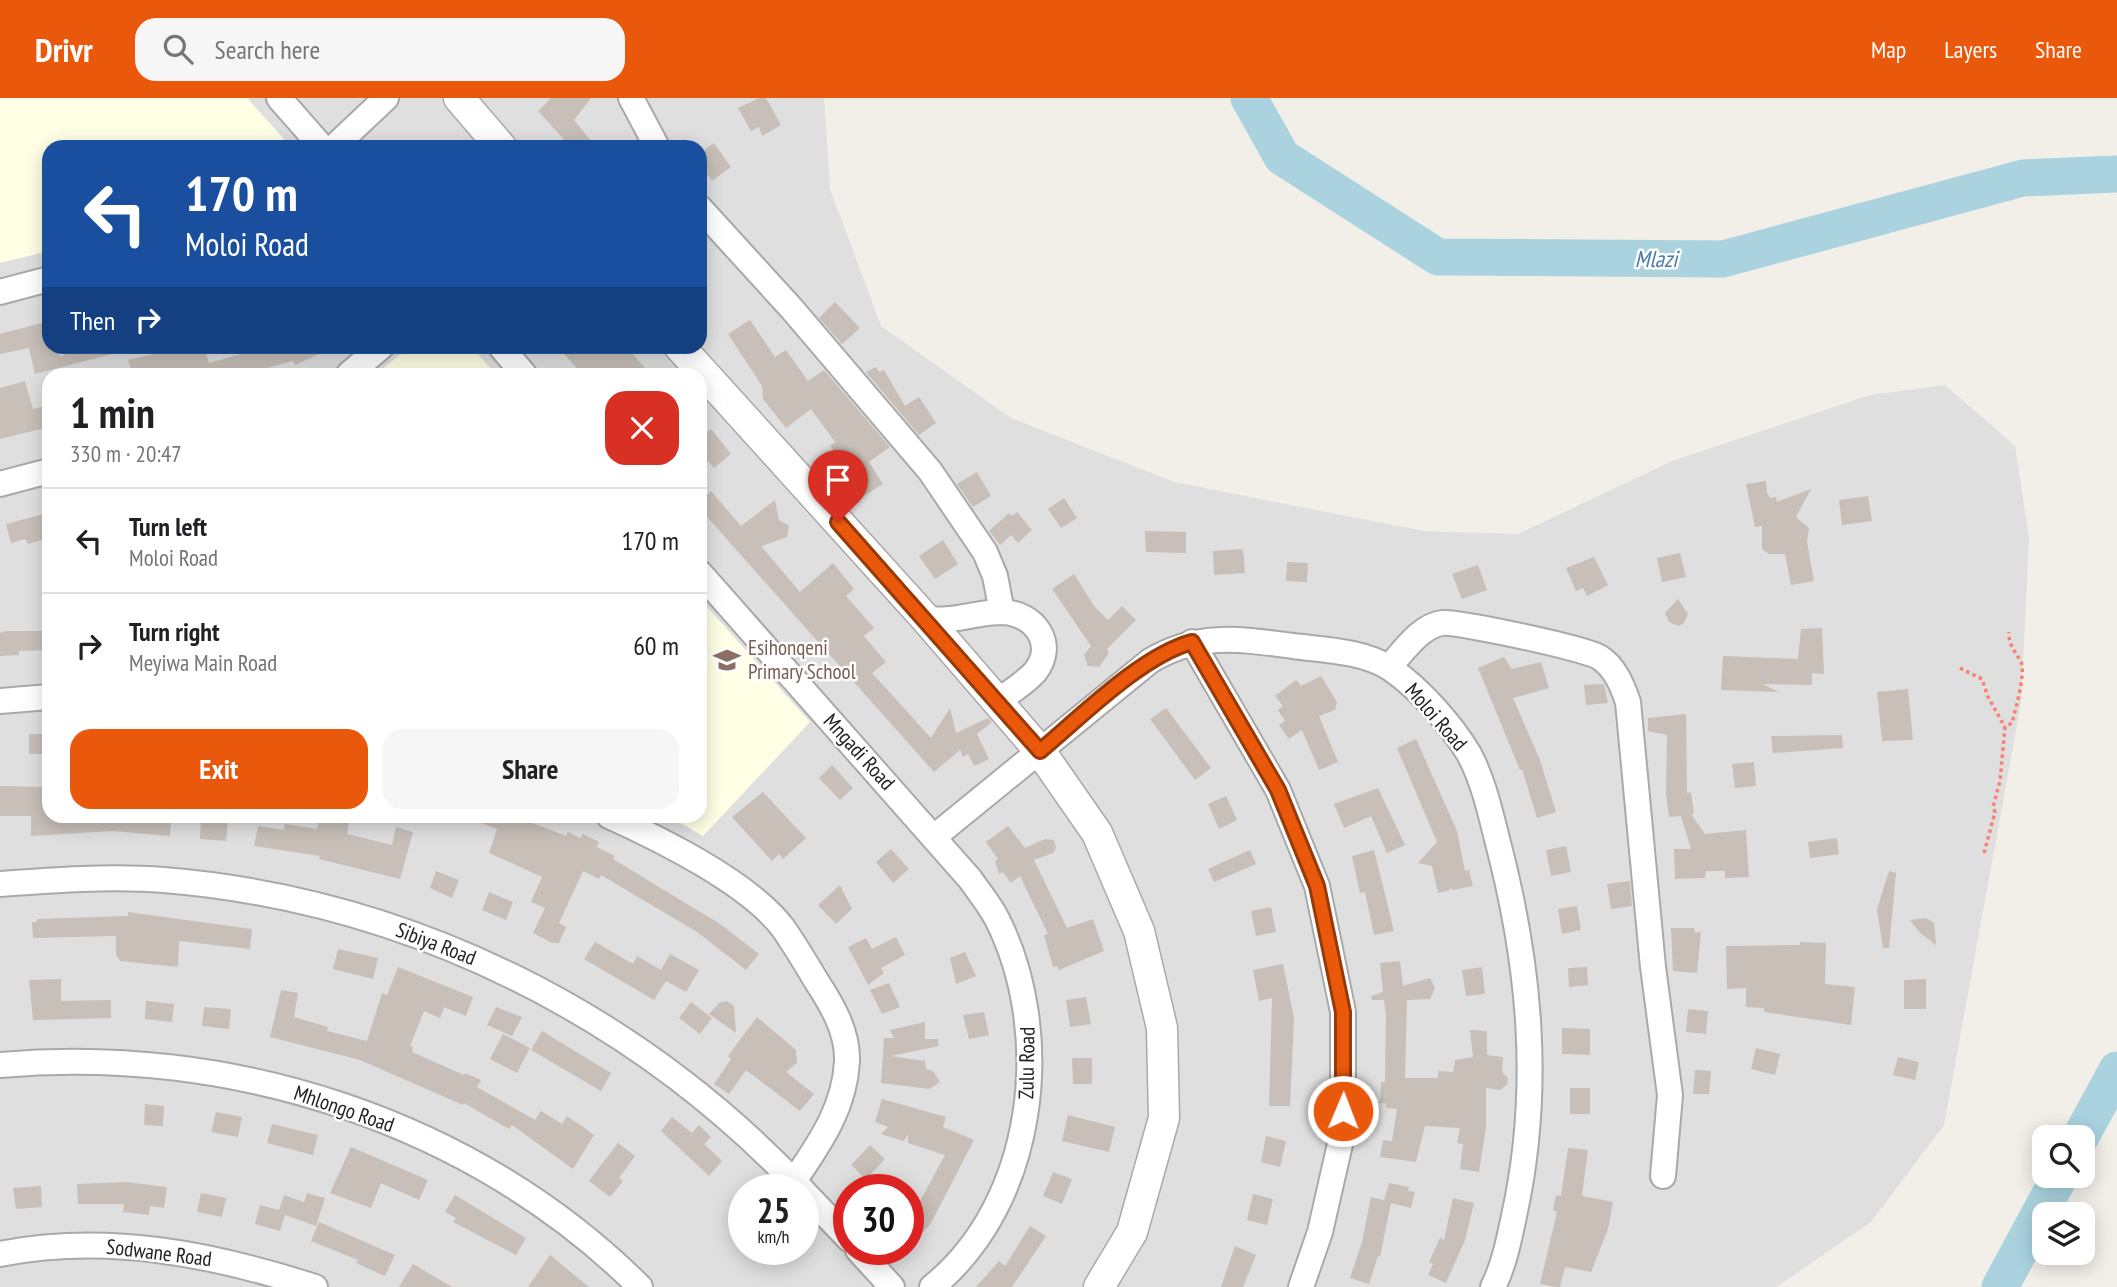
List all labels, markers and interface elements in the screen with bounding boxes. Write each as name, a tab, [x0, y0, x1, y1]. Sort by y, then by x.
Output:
search box	[135, 18, 625, 81]
text: Drivr	[35, 28, 93, 71]
icon: search	[159, 30, 197, 68]
text: Search here	[215, 33, 320, 66]
text: Map	[1871, 34, 1906, 65]
text: Layers	[1944, 34, 1997, 65]
text: Share	[2035, 34, 2082, 65]
text: 170 m	[185, 161, 298, 225]
icon: left	[70, 168, 161, 259]
text: Moloi Road	[185, 223, 309, 265]
water label: Mlazi	[1635, 244, 1680, 273]
icon: right	[129, 301, 167, 339]
text: Then	[70, 304, 115, 337]
text: 1 min	[70, 385, 155, 440]
button: close	[605, 391, 679, 465]
text: 330 m · 20:47	[70, 439, 182, 468]
pin	[808, 450, 868, 522]
icon: arrive	[819, 461, 857, 499]
text: Turn left	[129, 510, 207, 543]
icon: left	[70, 522, 108, 560]
text: 170 m	[621, 524, 679, 557]
text: Moloi Road	[129, 543, 218, 572]
text: Turn right	[129, 615, 220, 648]
icon: right	[70, 627, 108, 665]
text: 60 m	[633, 629, 679, 662]
place label: Esihonqeni Primary School	[748, 634, 856, 685]
school or university icon: Esihonqeni Primary School	[712, 645, 742, 675]
text: Meyiwa Main Road	[129, 648, 277, 677]
street label: Moloi Road	[1400, 677, 1473, 756]
street label: Mngadi Road	[818, 708, 901, 796]
button: Exit	[70, 729, 368, 809]
button: Share	[382, 729, 679, 809]
street label: Sibiya Road	[392, 916, 480, 971]
street label: Zulu Road	[1012, 1027, 1041, 1099]
position arrow	[1306, 1074, 1380, 1148]
street label: Mhlongo Road	[290, 1079, 398, 1138]
map controls	[2032, 1125, 2095, 1265]
button: search	[2032, 1125, 2095, 1188]
speed limit sign: 30	[833, 1174, 924, 1265]
text: 25	[757, 1187, 790, 1233]
button: layers	[2032, 1202, 2095, 1265]
text: km/h	[758, 1225, 789, 1248]
street label: Sodwane Road	[105, 1233, 213, 1272]

